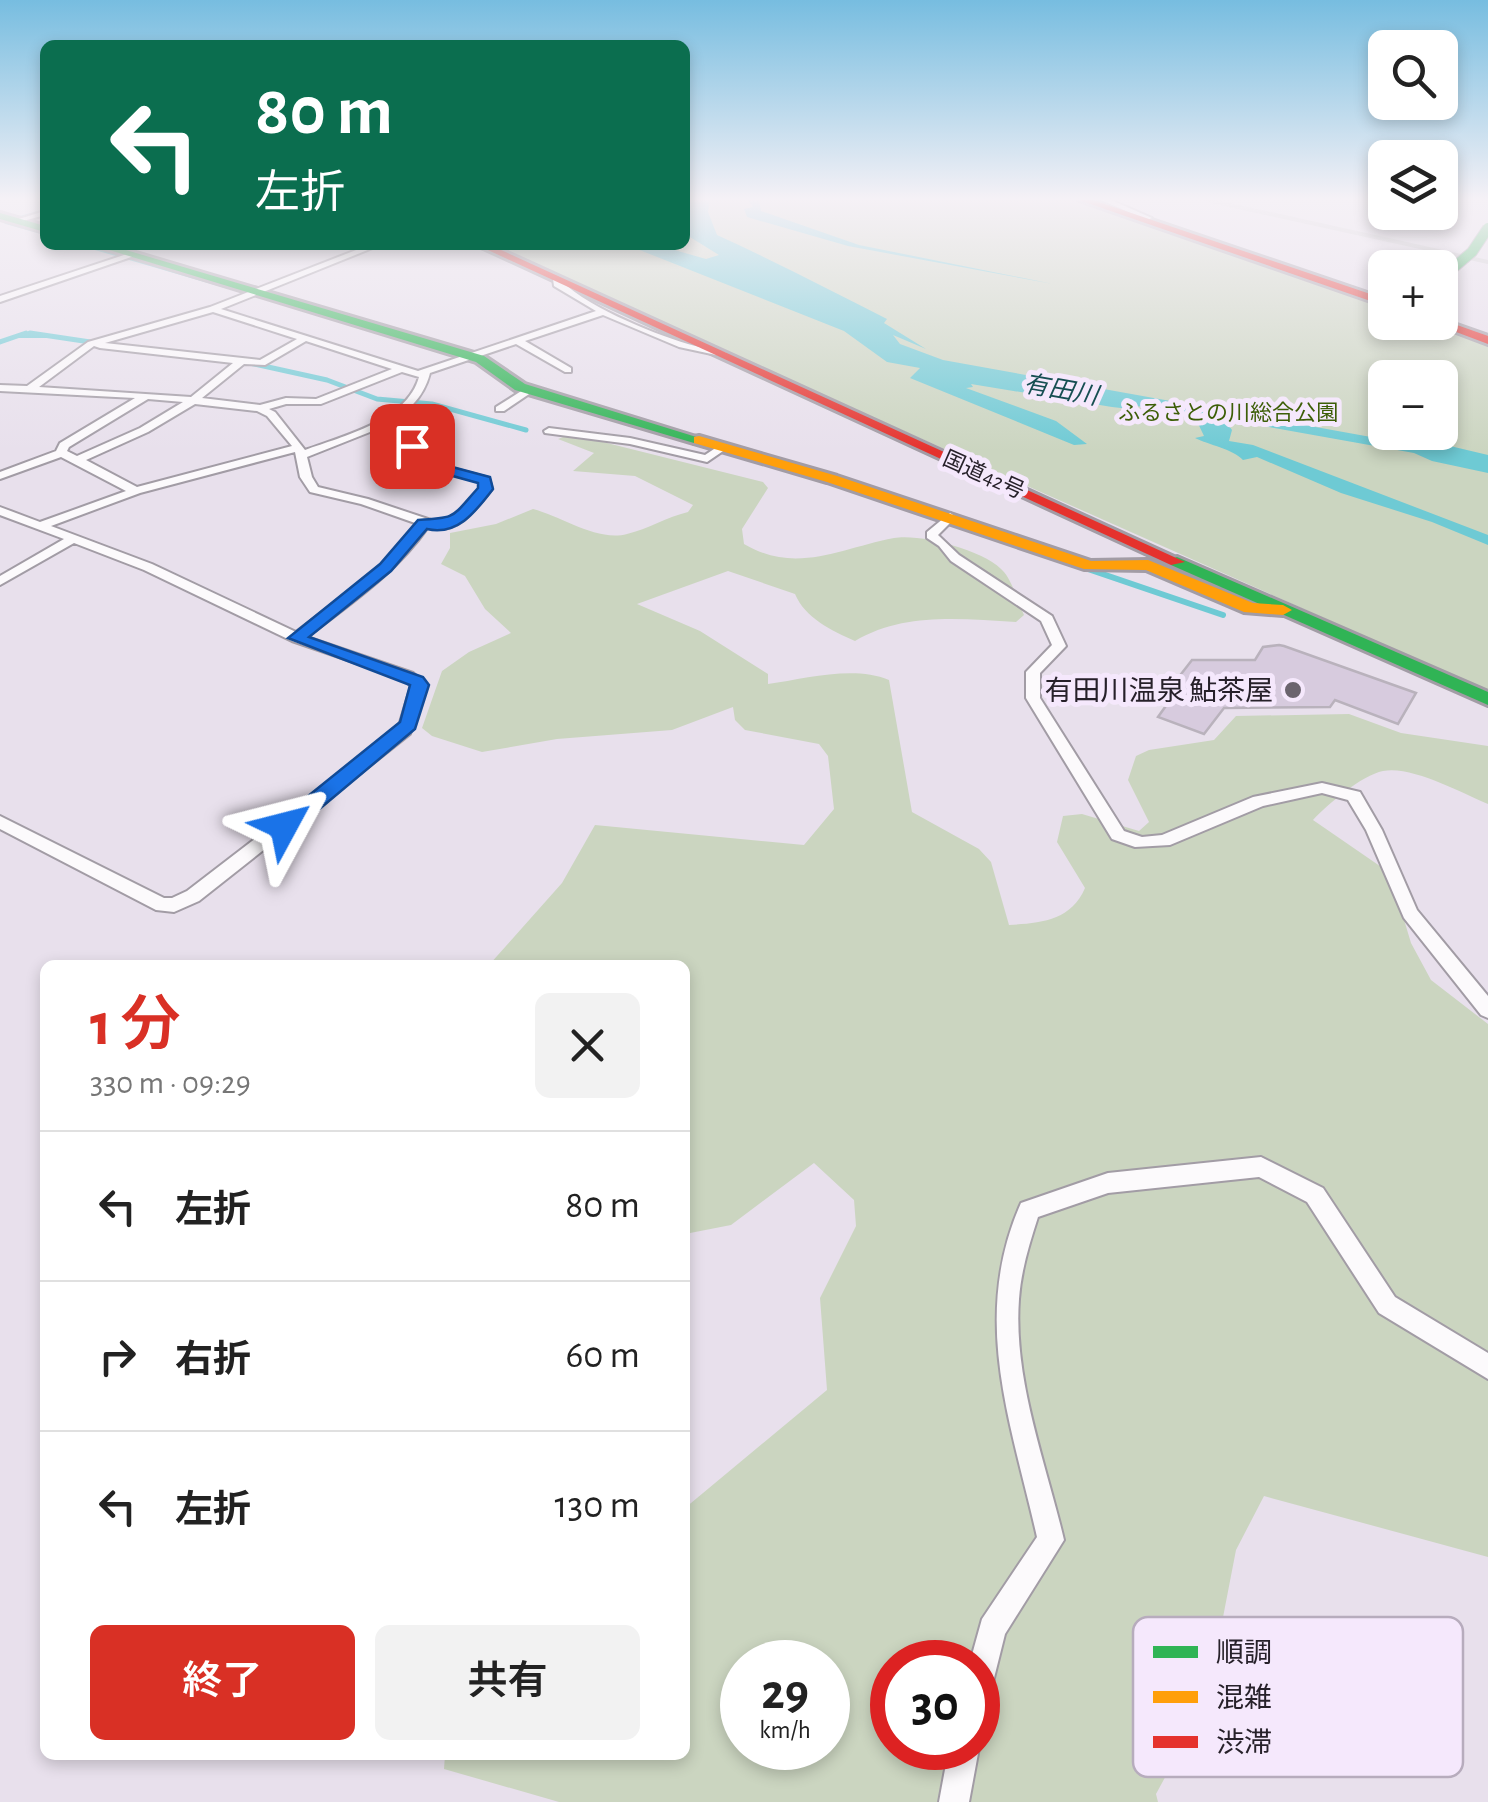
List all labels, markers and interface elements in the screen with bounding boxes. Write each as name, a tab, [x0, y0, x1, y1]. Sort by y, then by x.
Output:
map controls	[1368, 30, 1458, 450]
button: search	[1368, 30, 1458, 120]
text: 80 m	[255, 77, 393, 147]
icon: left	[90, 80, 220, 210]
button: layers	[1368, 140, 1458, 230]
text: 左折	[255, 171, 345, 216]
button: +	[1368, 250, 1458, 340]
button: −	[1368, 360, 1458, 450]
water label: 有田川	[1022, 371, 1103, 410]
park label: ふるさとの川総合公園	[1118, 401, 1338, 424]
pin	[370, 404, 455, 489]
icon: arrive	[385, 419, 440, 474]
street label: 国道42号	[940, 446, 1028, 503]
place label: 有田川温泉 鮎茶屋	[1044, 676, 1273, 706]
marker: 有田川温泉 鮎茶屋	[1282, 679, 1304, 701]
position arrow	[232, 774, 336, 878]
button: close	[535, 993, 640, 1098]
text: 1 分	[90, 996, 181, 1056]
text: 330 m · 09:29	[90, 1067, 251, 1099]
icon: left	[90, 1179, 145, 1234]
text: 80 m	[565, 1187, 640, 1225]
text: 左折	[175, 1192, 251, 1230]
icon: right	[90, 1329, 145, 1384]
text: 60 m	[565, 1337, 640, 1375]
text: 右折	[175, 1342, 251, 1380]
icon: left	[90, 1479, 145, 1534]
text: 130 m	[555, 1487, 640, 1525]
text: 左折	[175, 1492, 251, 1530]
legend	[1133, 1617, 1463, 1777]
button: 終了	[90, 1625, 355, 1740]
button: 共有	[375, 1625, 640, 1740]
text: 順調	[1216, 1639, 1272, 1668]
speed limit sign: 30	[870, 1640, 1000, 1770]
text: 29	[761, 1668, 809, 1718]
text: 混雑	[1216, 1683, 1272, 1713]
text: km/h	[759, 1718, 811, 1743]
text: 渋滞	[1216, 1728, 1272, 1758]

